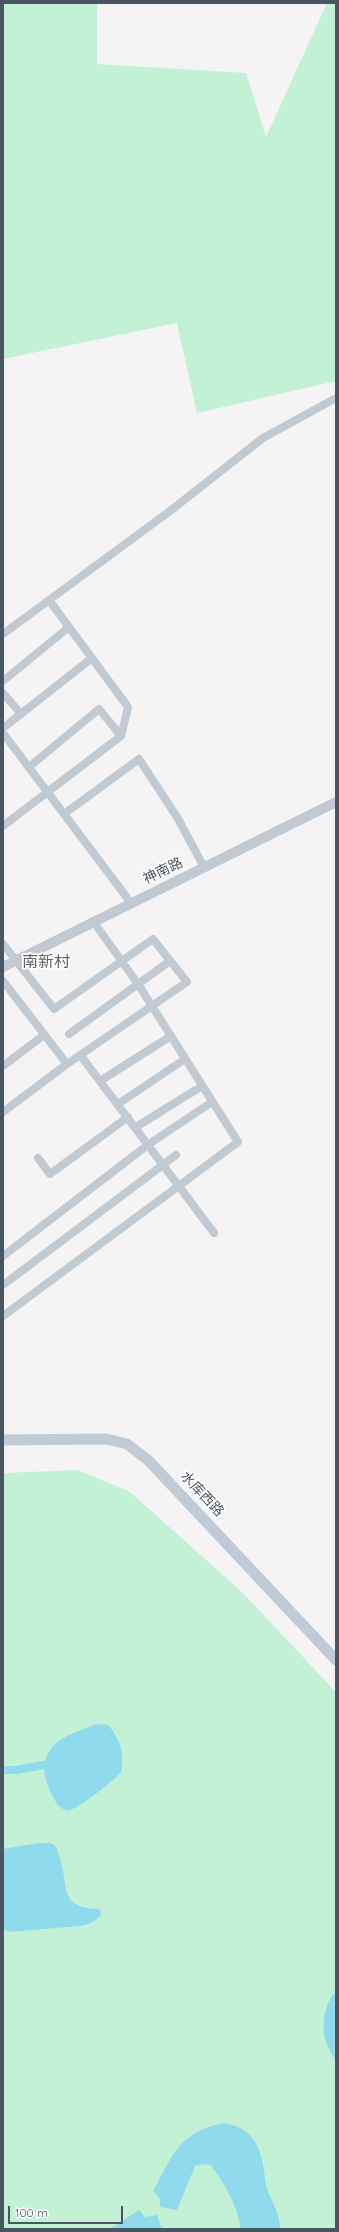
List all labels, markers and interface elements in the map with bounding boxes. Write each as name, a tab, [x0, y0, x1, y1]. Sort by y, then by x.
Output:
street label: 神南路	[140, 854, 186, 888]
district label: 南新村	[22, 952, 70, 972]
street label: 水库西路	[177, 1468, 227, 1520]
scale bar	[10, 2198, 125, 2224]
text: 100 m	[15, 2205, 48, 2220]

